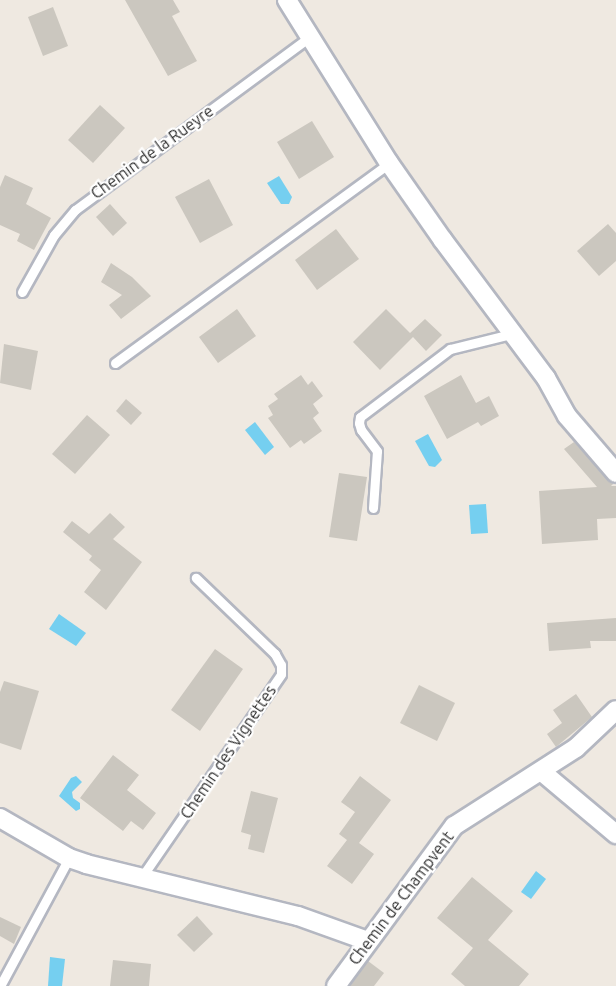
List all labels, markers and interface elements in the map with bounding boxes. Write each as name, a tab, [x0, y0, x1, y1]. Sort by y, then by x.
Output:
street label: Chemin de la Rueyre	[87, 101, 217, 203]
street label: Chemin des Vignettes	[176, 682, 280, 822]
street label: Chemin de Champvent	[344, 827, 458, 969]

